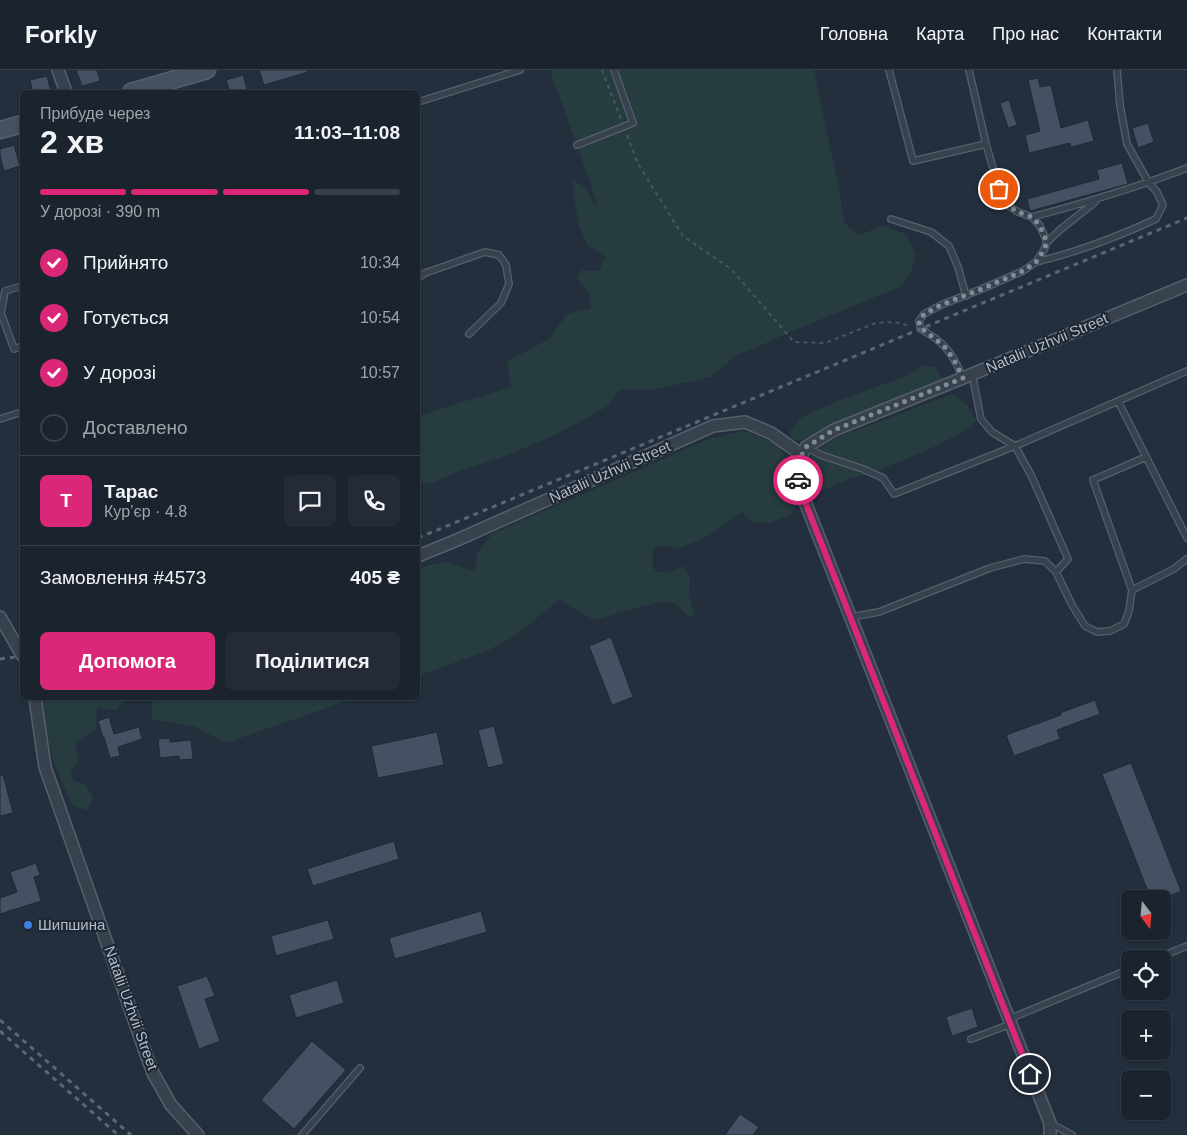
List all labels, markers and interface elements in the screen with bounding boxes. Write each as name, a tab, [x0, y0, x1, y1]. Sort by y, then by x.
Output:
text: Forkly	[25, 21, 97, 48]
text: Головна	[820, 24, 888, 44]
text: Карта	[916, 24, 964, 44]
text: Про нас	[992, 24, 1059, 44]
text: Контакти	[1087, 24, 1162, 44]
text: Прибуде через	[40, 105, 150, 122]
text: 11:03–11:08	[294, 122, 400, 143]
text: 2 хв	[40, 124, 104, 160]
pin	[978, 168, 1020, 210]
icon: bag	[985, 175, 1013, 203]
text: У дорозі · 390 m	[40, 203, 160, 220]
icon: check	[40, 249, 68, 277]
text: Прийнято	[83, 252, 168, 273]
text: 10:34	[360, 254, 400, 271]
icon: check	[40, 304, 68, 332]
text: Готується	[83, 307, 169, 328]
text: 10:54	[360, 309, 400, 326]
street label: Natalii Uzhvii Street	[983, 309, 1111, 376]
icon: check	[40, 359, 68, 387]
text: У дорозі	[83, 362, 156, 383]
text: 10:57	[360, 364, 400, 381]
text: Доставлено	[83, 417, 188, 438]
street label: Natalii Uzhvii Street	[547, 437, 674, 506]
courier	[773, 455, 823, 505]
icon: car	[784, 466, 812, 494]
button: chat	[284, 475, 336, 527]
button: phone	[348, 475, 400, 527]
text: Тарас	[104, 481, 158, 502]
text: Т	[60, 490, 72, 511]
text: Кур’єр · 4.8	[104, 503, 187, 520]
text: Замовлення #4573	[40, 567, 206, 588]
text: 405 ₴	[350, 567, 400, 588]
button: Допомога	[40, 632, 215, 690]
button: Поділитися	[225, 632, 400, 690]
north arrow	[1121, 890, 1171, 940]
map controls	[1121, 890, 1171, 1120]
place label: Шипшина	[38, 916, 106, 933]
marker: Шипшина	[22, 919, 34, 931]
street label: Natalii Uzhvii Street	[101, 943, 162, 1073]
button: locate	[1121, 950, 1171, 1000]
button: +	[1121, 1010, 1171, 1060]
pin	[1009, 1053, 1051, 1095]
icon: home	[1016, 1060, 1044, 1088]
button: −	[1121, 1070, 1171, 1120]

